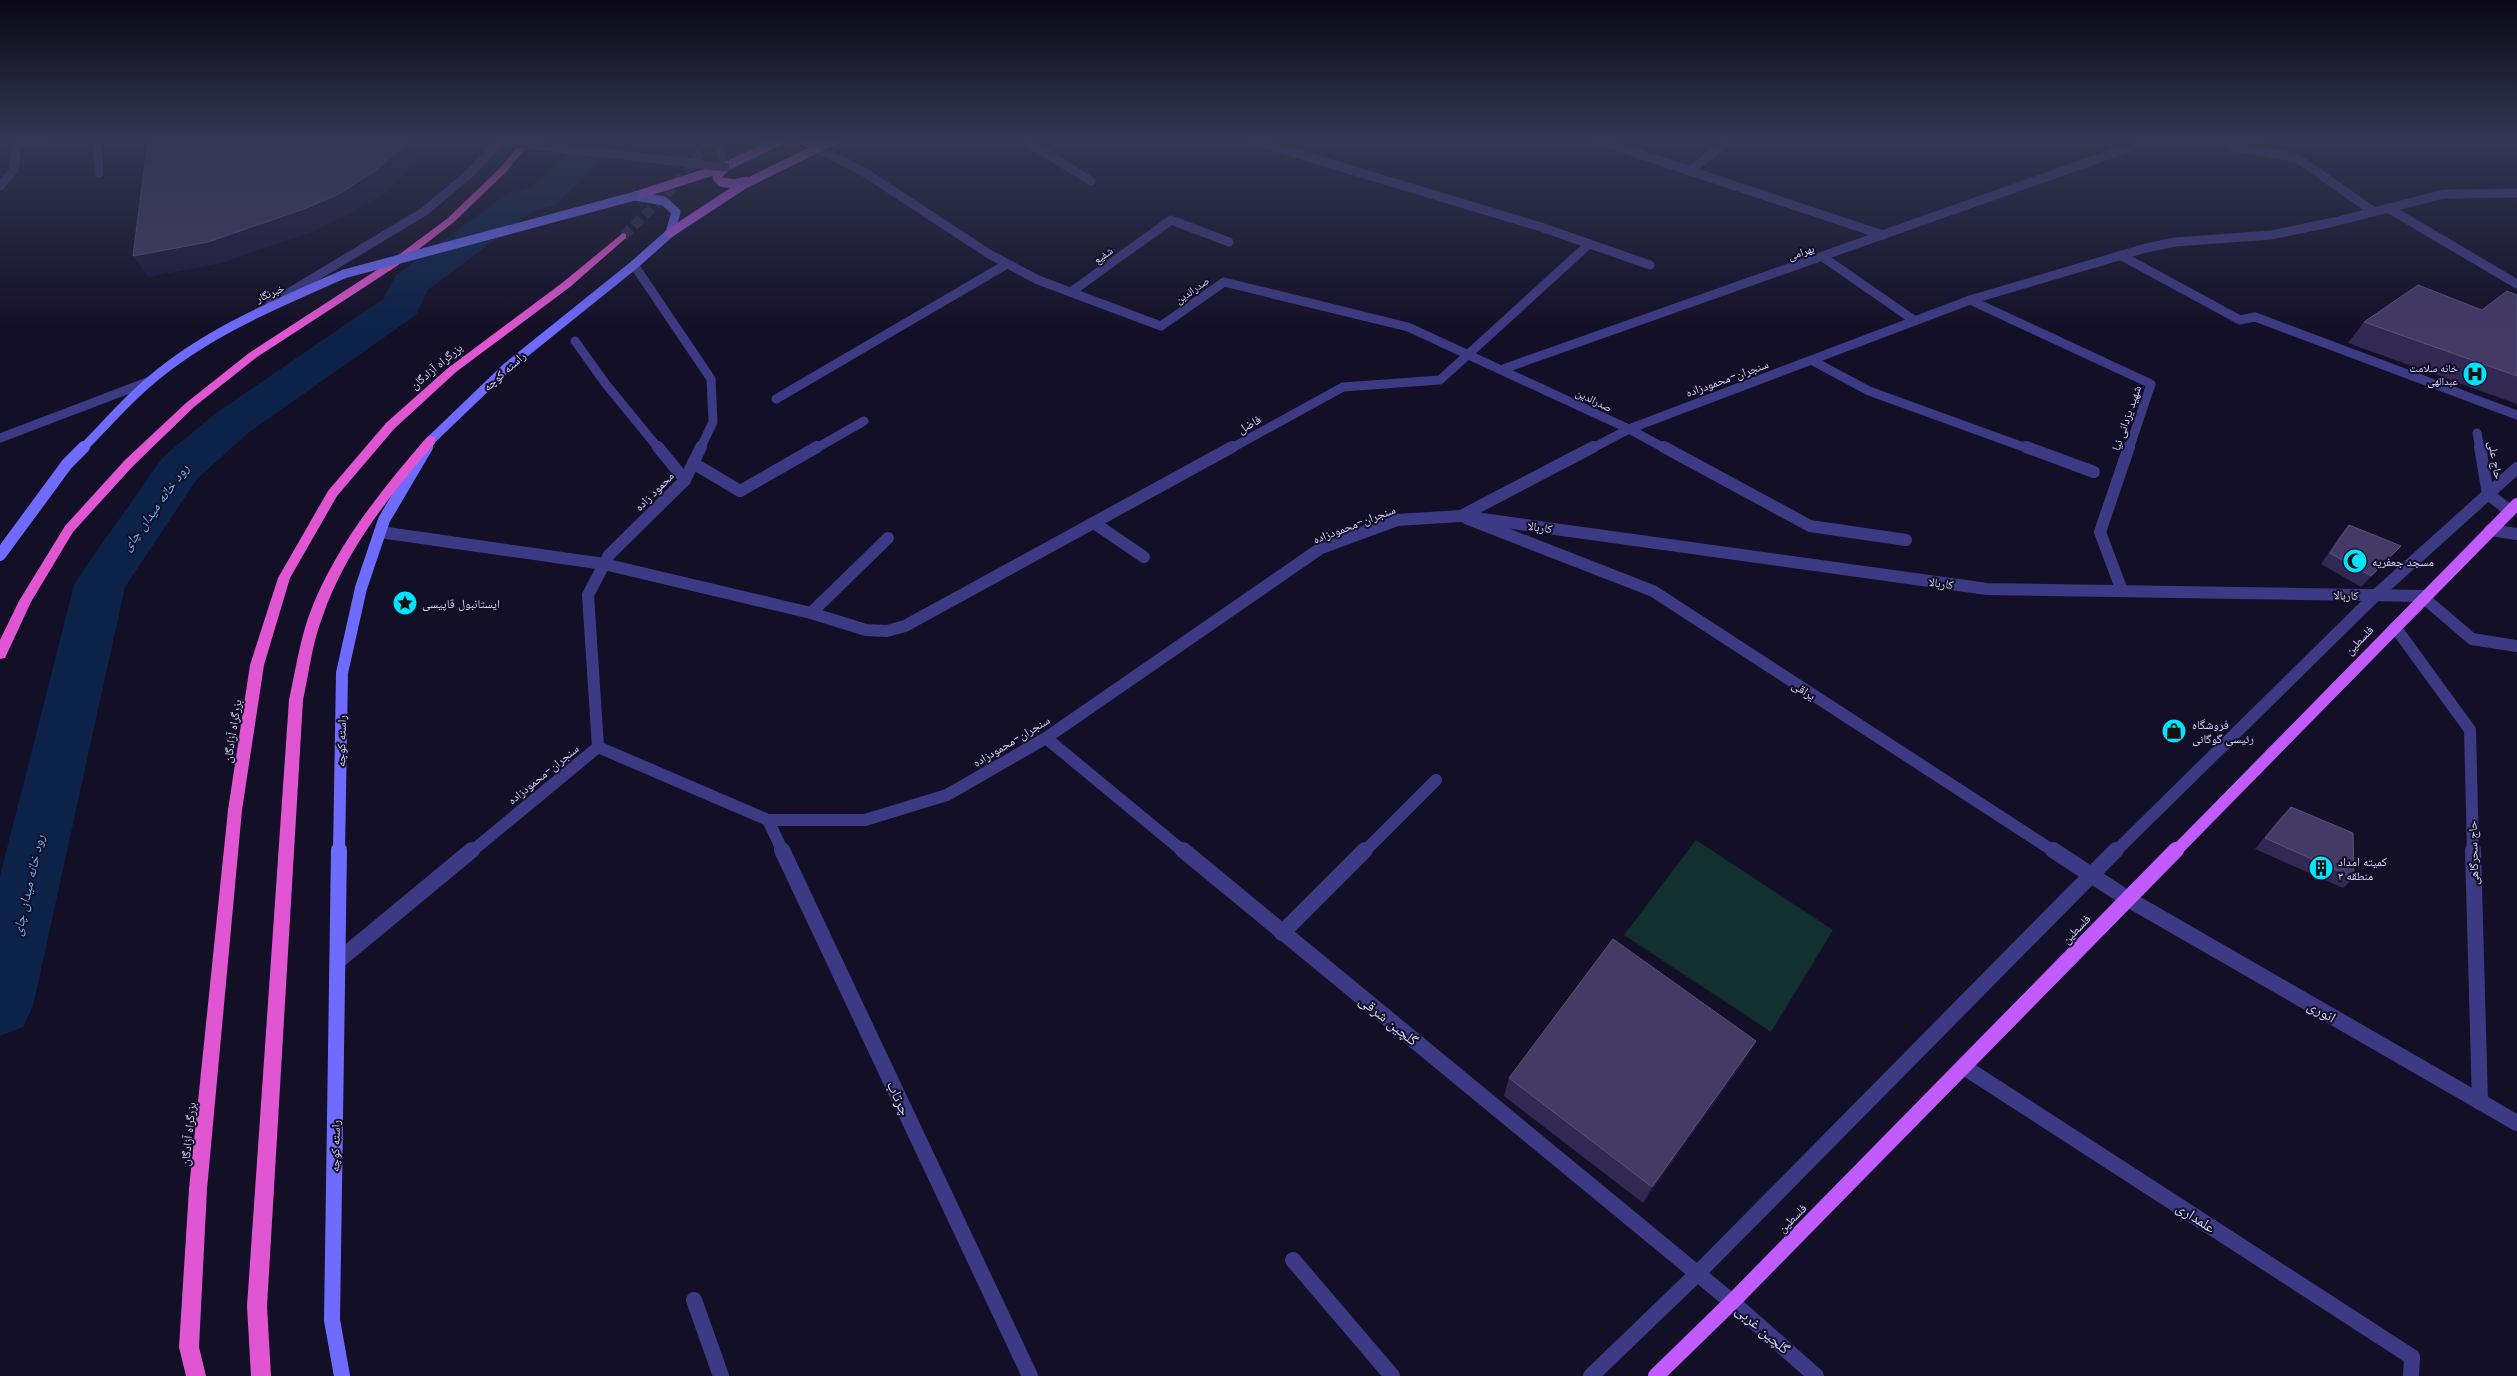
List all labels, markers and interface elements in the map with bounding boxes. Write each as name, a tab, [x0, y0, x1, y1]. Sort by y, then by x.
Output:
street label: بهرامی	[1786, 240, 1816, 264]
street label: شفیع	[1090, 242, 1116, 268]
street label: صدرالدین	[1172, 272, 1212, 308]
street label: خبرنگار	[252, 280, 287, 307]
street label: بزرگراه آزادگان	[406, 339, 466, 393]
street label: راسته کوچه	[479, 347, 529, 395]
street label: سنجران-محمودزاده	[1683, 355, 1771, 401]
place label: خانه سلامت عبدالهی	[2409, 360, 2458, 389]
hospital icon: خانه سلامت عبدالهی	[2462, 361, 2488, 387]
street label: شهید یزدانی نیا	[2107, 383, 2145, 453]
street label: صدرالدین	[1573, 384, 1615, 416]
street label: فاضل	[1234, 411, 1264, 437]
street label: حاج علی	[2484, 439, 2508, 481]
water label: رود خانه میدان چای	[116, 459, 194, 555]
street label: محمود زاده	[630, 467, 678, 515]
street label: سنجران-محمودزاده	[1310, 500, 1398, 548]
street label: کاربالا	[1526, 517, 1554, 537]
mosque icon: مسجد جعفریه	[2342, 548, 2368, 574]
place label: مسجد جعفریه	[2372, 553, 2434, 570]
street label: کاربالا	[1927, 573, 1955, 593]
street label: کاربالا	[2333, 586, 2359, 604]
place icon: ایستانبول قاپیسی	[392, 590, 418, 616]
place label: ایستانبول قاپیسی	[422, 595, 500, 612]
street label: فلسطین	[2341, 622, 2377, 658]
street label: یراقی	[1789, 676, 1819, 704]
street label: بزرگراه آزادگان	[219, 698, 245, 764]
street label: سنجران-محمودزاده	[969, 711, 1053, 771]
street label: راسته کوچه	[332, 715, 350, 767]
place label: فروشگاه رئیسی گوگانی	[2192, 716, 2254, 747]
shop icon: فروشگاه رئیسی گوگانی	[2161, 718, 2187, 744]
street label: سنجران-محمودزاده	[504, 740, 582, 808]
street label: حاج سحرگاهی	[2463, 820, 2483, 886]
water label: رود خانه میدان چای	[7, 832, 50, 938]
place label: کمیته امداد منطقه ۳	[2338, 853, 2387, 884]
building icon: کمیته امداد منطقه ۳	[2308, 855, 2334, 881]
street label: فلسطین	[2058, 911, 2094, 947]
street label: گلچین شرقی	[1355, 990, 1423, 1051]
street label: انوری	[2304, 994, 2340, 1028]
street label: چرتاب	[882, 1077, 916, 1119]
street label: بزرگراه آزادگان	[176, 1101, 200, 1167]
street label: راسته کوچه	[326, 1120, 344, 1172]
street label: علمداری	[2172, 1196, 2220, 1238]
street label: فلسطین	[1774, 1200, 1810, 1236]
street label: گلچین غربی	[1731, 1299, 1795, 1359]

